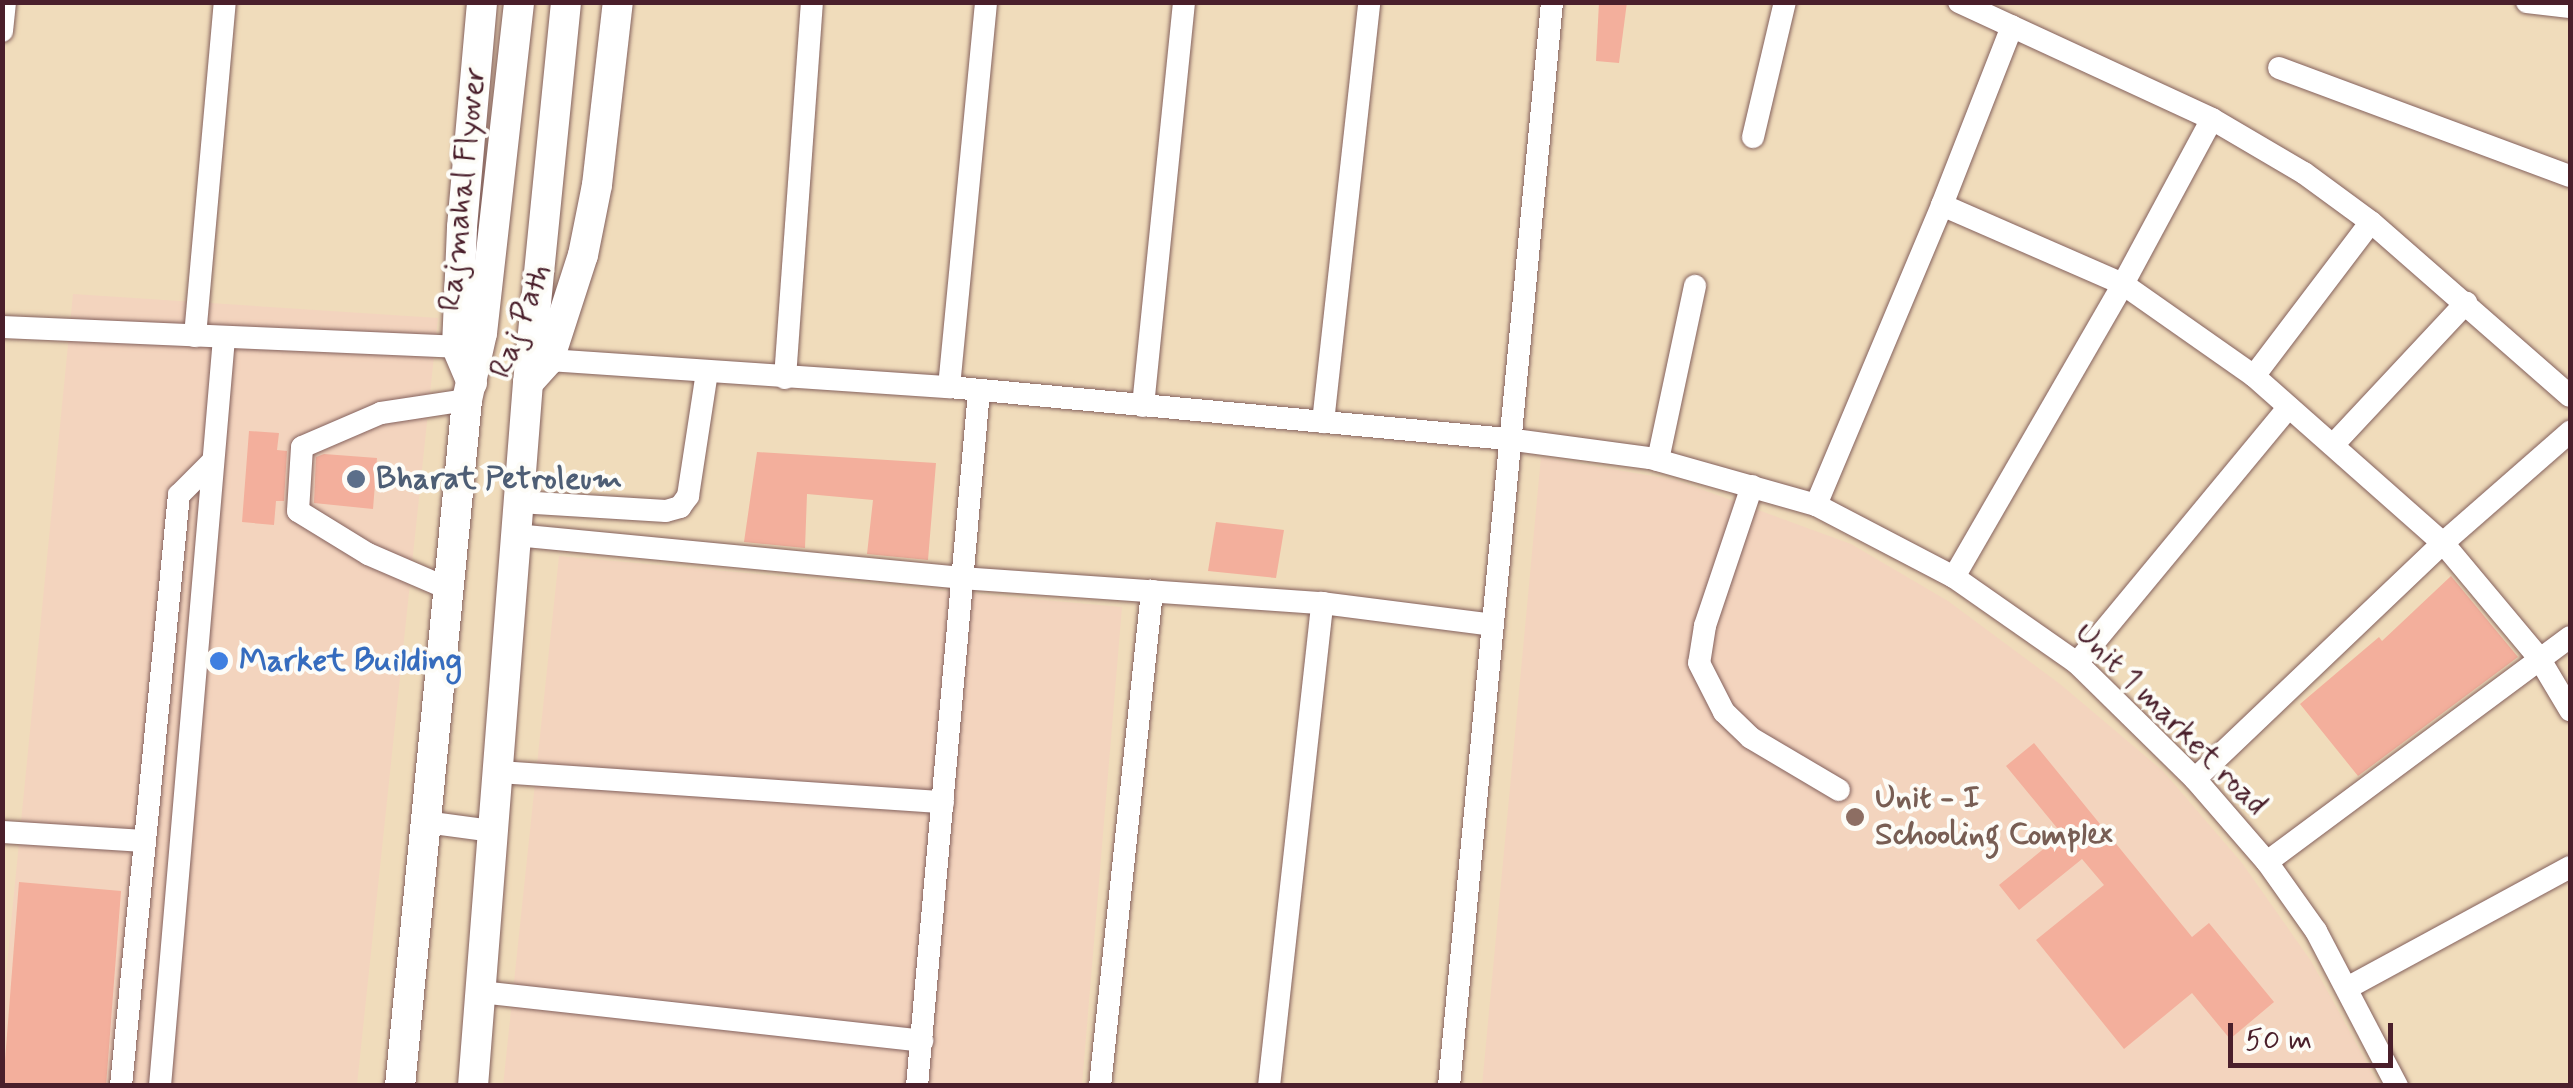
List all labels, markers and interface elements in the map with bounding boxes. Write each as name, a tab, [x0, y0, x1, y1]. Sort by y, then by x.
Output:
street label: Rajmahal Flyover	[431, 66, 495, 312]
street label: Raj Path	[482, 259, 560, 383]
place label: Bharat Petroleum	[376, 460, 620, 498]
marker: Bharat Petroleum	[345, 468, 367, 490]
street label: Unit 1 market road	[2066, 614, 2276, 824]
place label: Market Building	[239, 642, 461, 680]
marker: Market Building	[208, 650, 230, 672]
place label: Unit - I Schooling Complex	[1875, 780, 2121, 855]
marker: Unit - I Schooling Complex	[1844, 806, 1866, 828]
scale bar	[2233, 1003, 2398, 1065]
text: 50 m	[2245, 1021, 2312, 1060]

